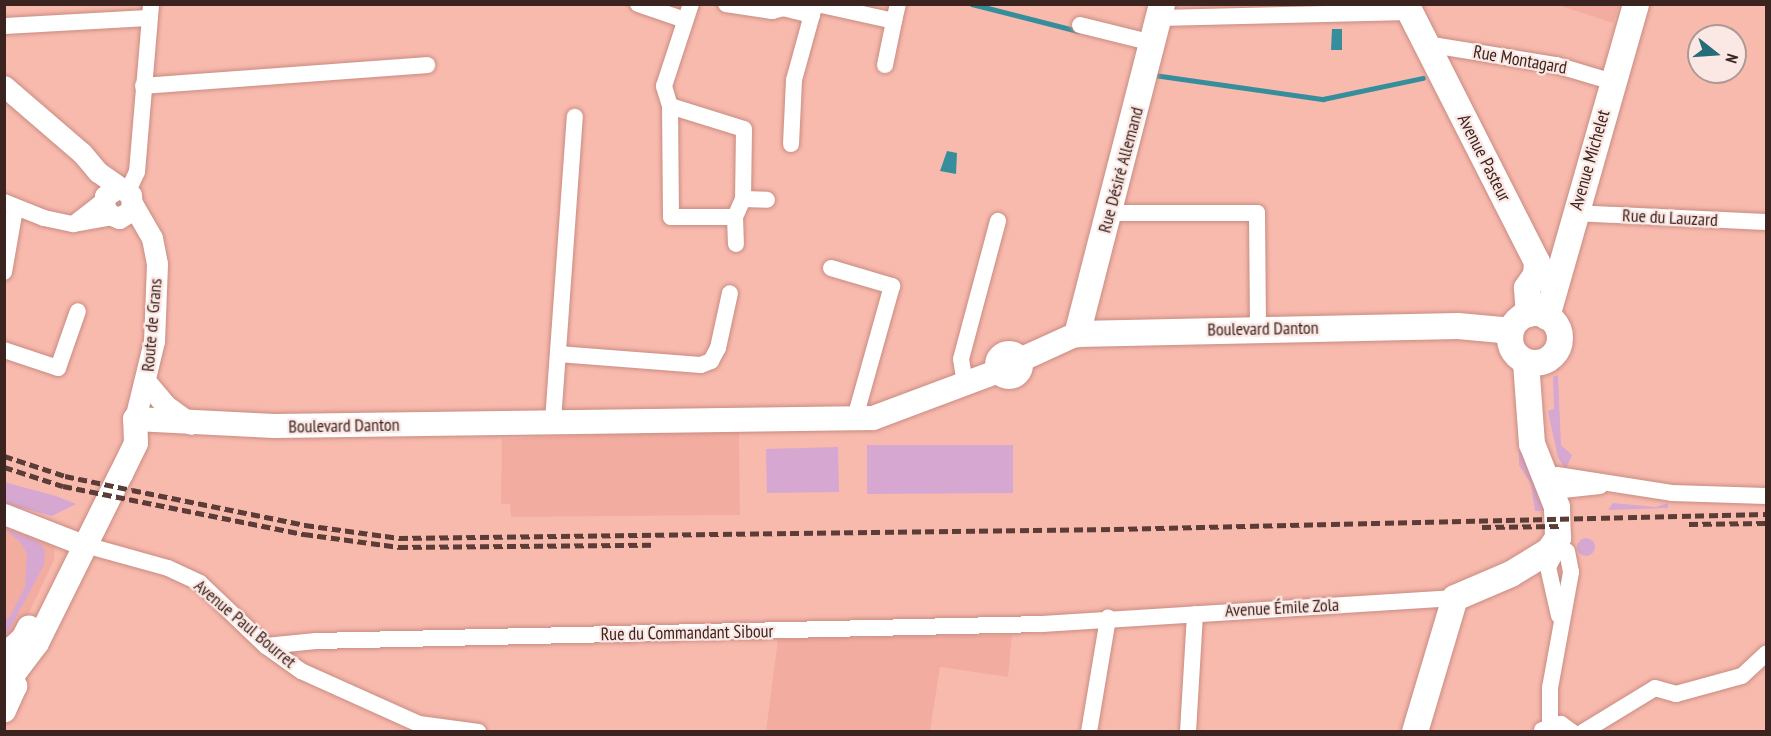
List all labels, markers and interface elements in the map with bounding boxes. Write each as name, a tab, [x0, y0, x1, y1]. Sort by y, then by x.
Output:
north arrow	[1687, 24, 1747, 84]
street label: Rue Montagard	[1471, 41, 1569, 79]
text: N	[1721, 52, 1743, 66]
street label: Rue Désiré Allemand	[1094, 105, 1148, 235]
street label: Avenue Michelet	[1565, 107, 1615, 213]
street label: Avenue Pasteur	[1453, 111, 1515, 205]
street label: Rue du Lauzard	[1622, 205, 1718, 231]
street label: Route de Grans	[137, 277, 167, 373]
street label: Boulevard Danton	[1207, 317, 1319, 341]
street label: Boulevard Danton	[288, 414, 400, 438]
street label: Avenue Paul Bourret	[190, 575, 300, 673]
street label: Avenue Émile Zola	[1224, 594, 1340, 622]
street label: Rue du Commandant Sibour	[600, 621, 774, 645]

